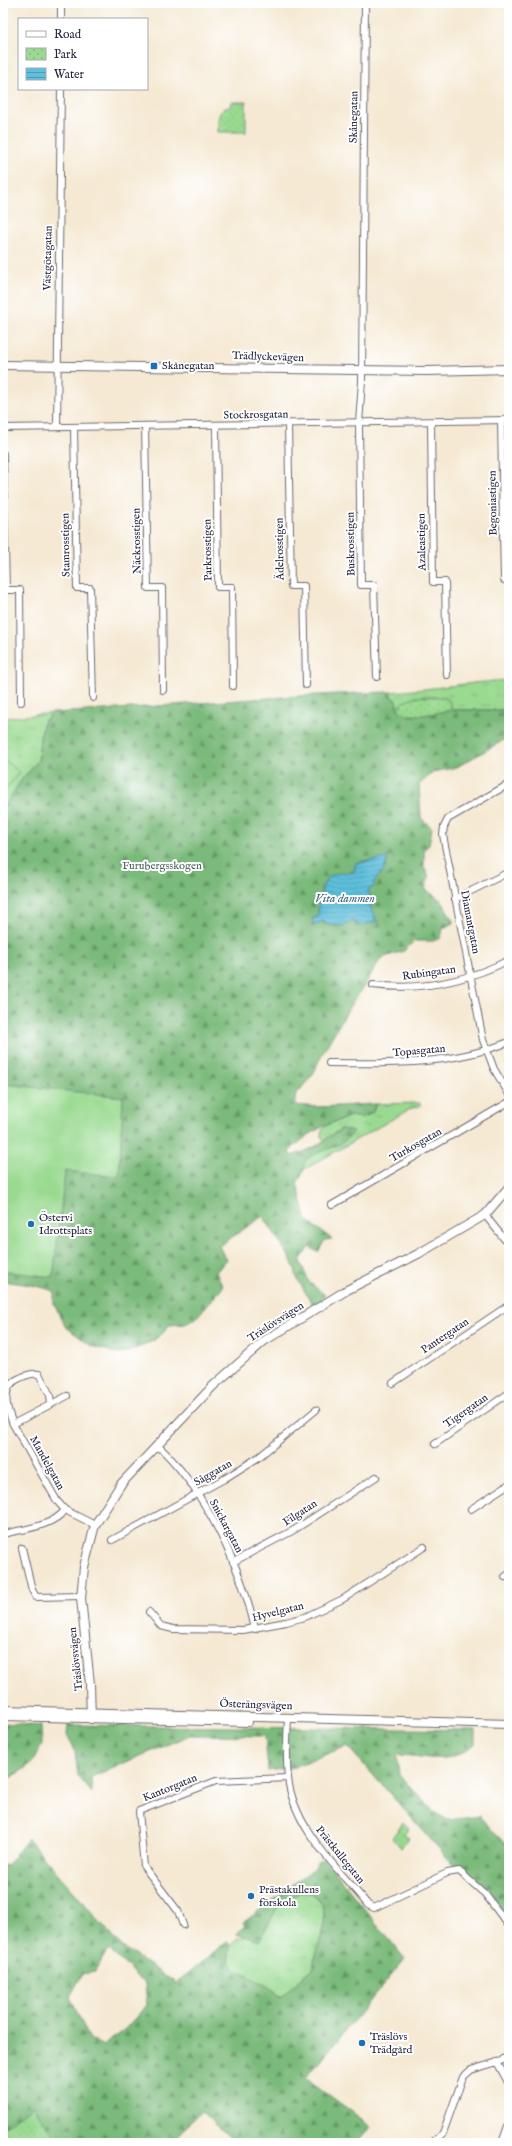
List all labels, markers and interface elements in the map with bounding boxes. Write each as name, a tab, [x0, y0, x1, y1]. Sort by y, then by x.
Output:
legend	[18, 18, 148, 90]
text: Road	[54, 27, 82, 42]
text: Park	[54, 47, 77, 62]
text: Water	[54, 67, 85, 82]
street label: Skånegatan	[347, 91, 361, 143]
street label: Västgötagatan	[40, 225, 56, 292]
street label: Trädlyckevägen	[232, 349, 304, 365]
place label: Skånegatan	[162, 359, 214, 373]
marker: Skånegatan	[149, 361, 159, 371]
street label: Stockrosgatan	[223, 407, 289, 423]
street label: Begoniastigen	[485, 470, 501, 536]
street label: Näckrosstigen	[129, 508, 145, 574]
street label: Buskrosstigen	[343, 512, 359, 576]
street label: Stamrosstigen	[58, 513, 74, 577]
street label: Azaleastigen	[414, 513, 430, 572]
street label: Ädelrosstigen	[272, 517, 288, 581]
street label: Parkrosstigen	[200, 519, 216, 581]
park label: Furubergsskogen	[122, 859, 202, 873]
street label: Diamantgatan	[457, 889, 483, 955]
water label: Vita dammen	[315, 891, 375, 906]
street label: Rubingatan	[401, 962, 457, 984]
street label: Topasgatan	[392, 1042, 446, 1060]
street label: Turkosgatan	[388, 1125, 444, 1165]
place label: Östervi Idrottsplats	[39, 1211, 92, 1238]
marker: Östervi Idrottsplats	[26, 1219, 36, 1229]
street label: Träslövsvägen	[245, 1299, 307, 1345]
street label: Pantergatan	[418, 1315, 472, 1357]
street label: Tigergatan	[441, 1391, 491, 1431]
street label: Mandelgatan	[26, 1433, 68, 1493]
street label: Såggatan	[192, 1457, 235, 1489]
street label: Snickargatan	[206, 1497, 246, 1555]
street label: Filgatan	[280, 1497, 320, 1529]
street label: Hyvelgatan	[251, 1599, 305, 1625]
street label: Träslövsvägen	[66, 1626, 86, 1691]
street label: Österängsvägen	[219, 1697, 293, 1713]
street label: Kantorgatan	[141, 1771, 199, 1805]
street label: Prästkullegatan	[312, 1823, 368, 1887]
place label: Prästakullens förskola	[259, 1883, 319, 1910]
marker: Prästakullens förskola	[246, 1891, 256, 1901]
place label: Träslövs Trädgård	[370, 2030, 413, 2057]
marker: Träslövs Trädgård	[357, 2038, 367, 2048]

